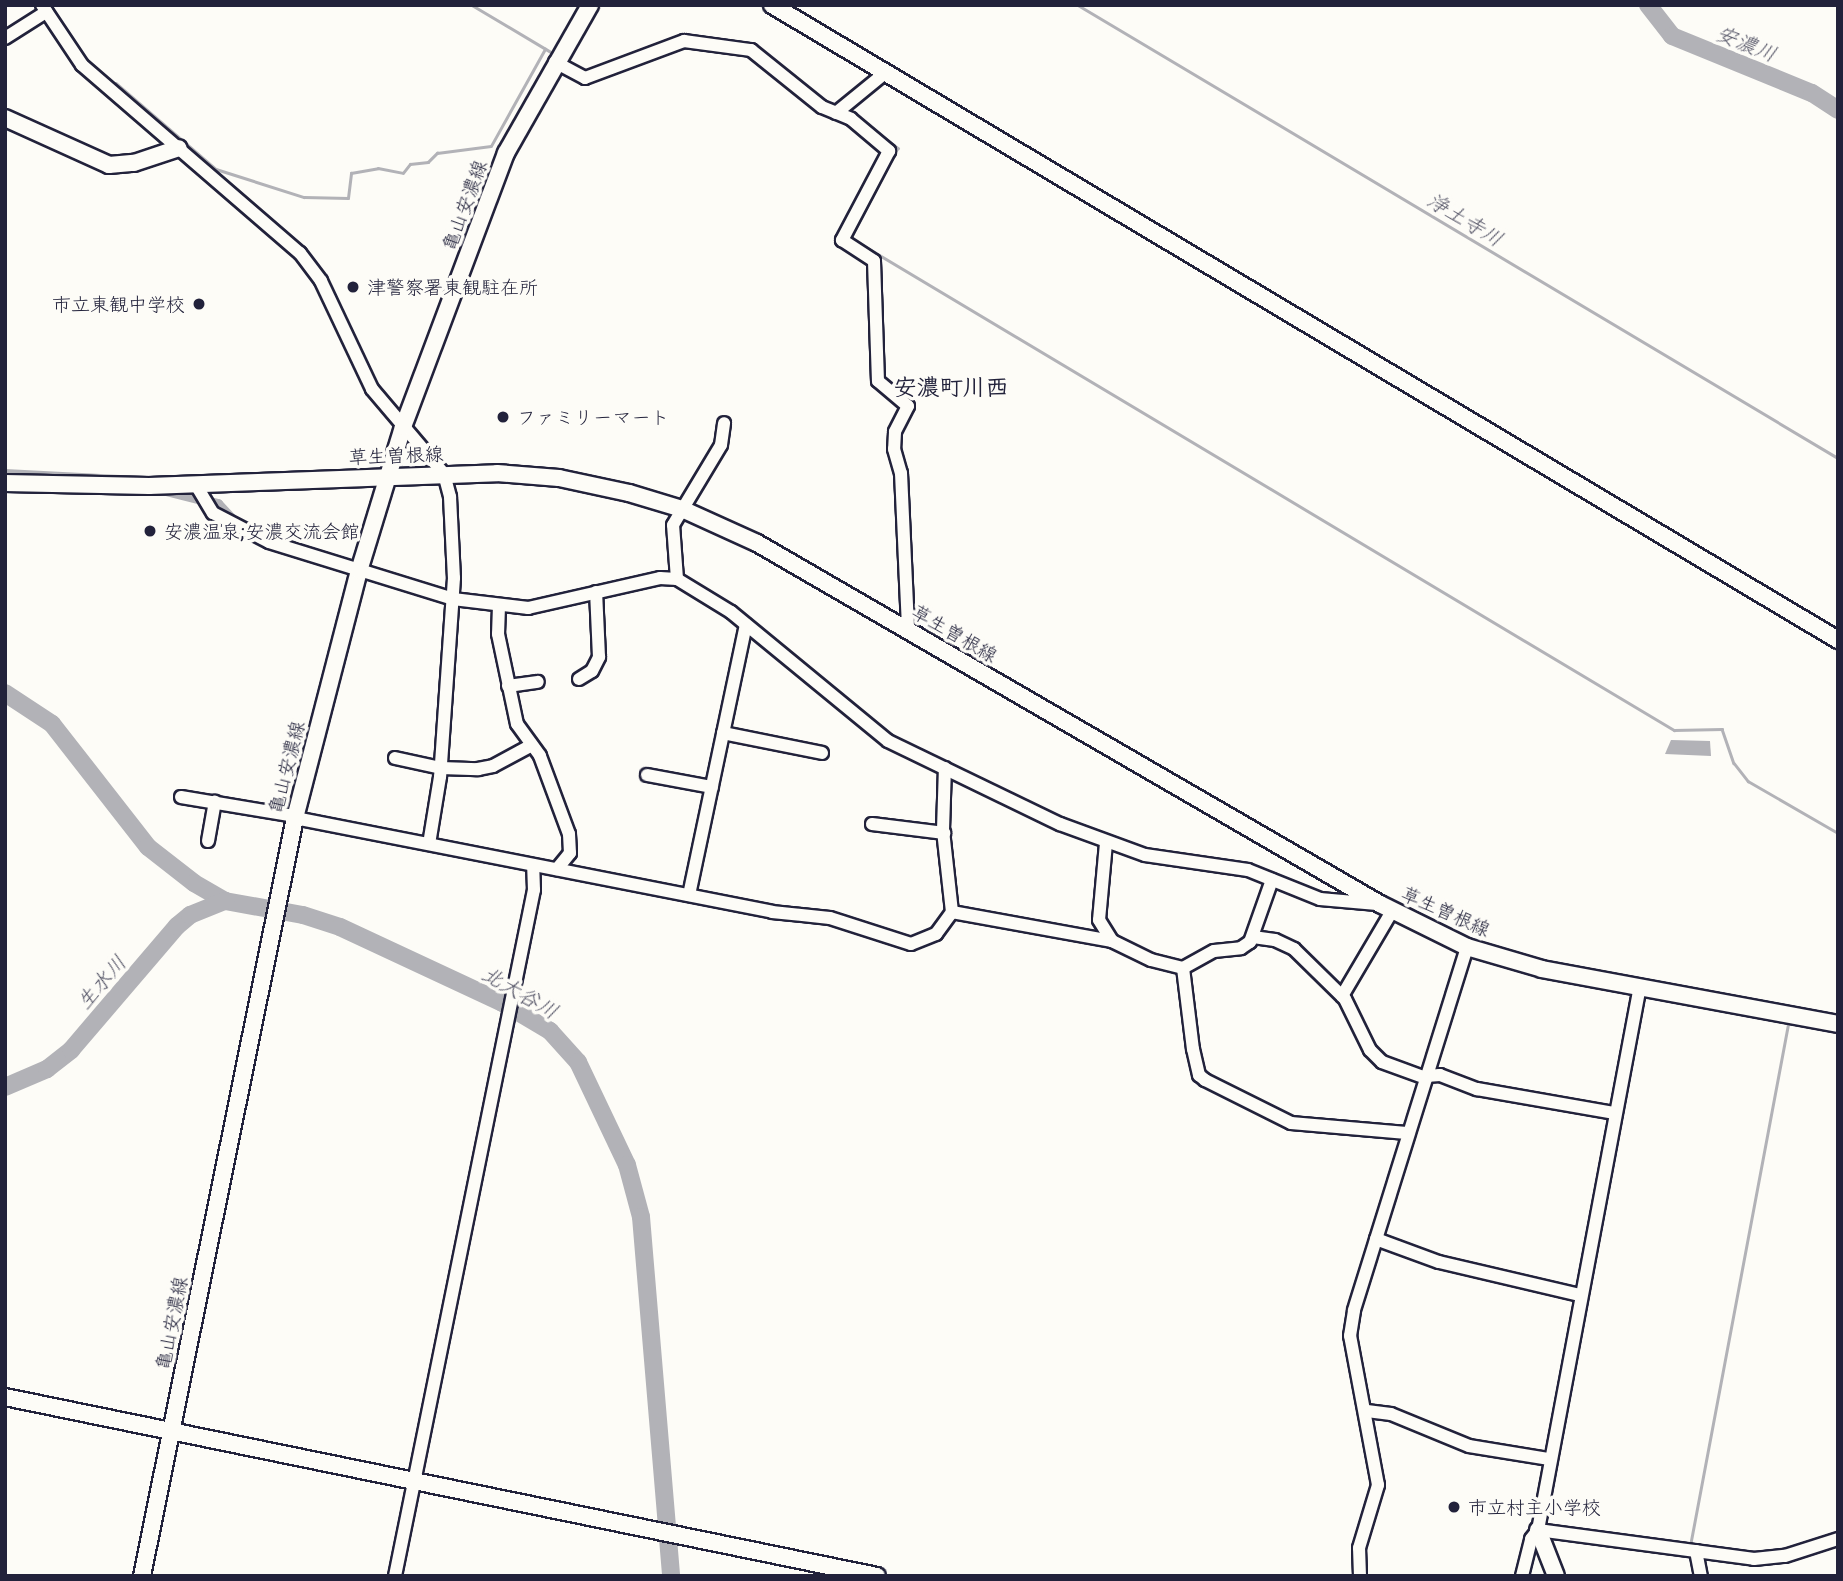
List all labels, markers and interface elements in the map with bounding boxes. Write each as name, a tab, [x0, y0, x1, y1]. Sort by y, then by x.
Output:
water label: 安濃川	[1713, 19, 1781, 65]
street label: 亀山安濃線	[437, 156, 491, 254]
water label: 浄土寺川	[1424, 186, 1508, 250]
place label: 津警察署東観駐在所	[367, 276, 538, 298]
marker: 津警察署東観駐在所	[345, 279, 361, 295]
place label: 市立東観中学校	[52, 293, 185, 315]
marker: 市立東観中学校	[191, 296, 207, 312]
district label: 安濃町川西	[894, 372, 1008, 400]
place label: ファミリーマート	[517, 406, 669, 428]
marker: ファミリーマート	[495, 409, 511, 425]
street label: 草生曽根線	[348, 442, 444, 468]
place label: 安濃温泉;安濃交流会館	[164, 520, 359, 542]
marker: 安濃温泉;安濃交流会館	[142, 523, 158, 539]
street label: 草生曽根線	[908, 599, 1002, 667]
street label: 亀山安濃線	[263, 718, 309, 816]
street label: 草生曽根線	[1398, 881, 1494, 941]
water label: 生水川	[70, 949, 130, 1013]
water label: 北大谷川	[478, 959, 564, 1023]
street label: 亀山安濃線	[151, 1274, 191, 1372]
place label: 市立村主小学校	[1468, 1496, 1601, 1518]
marker: 市立村主小学校	[1446, 1499, 1462, 1515]

